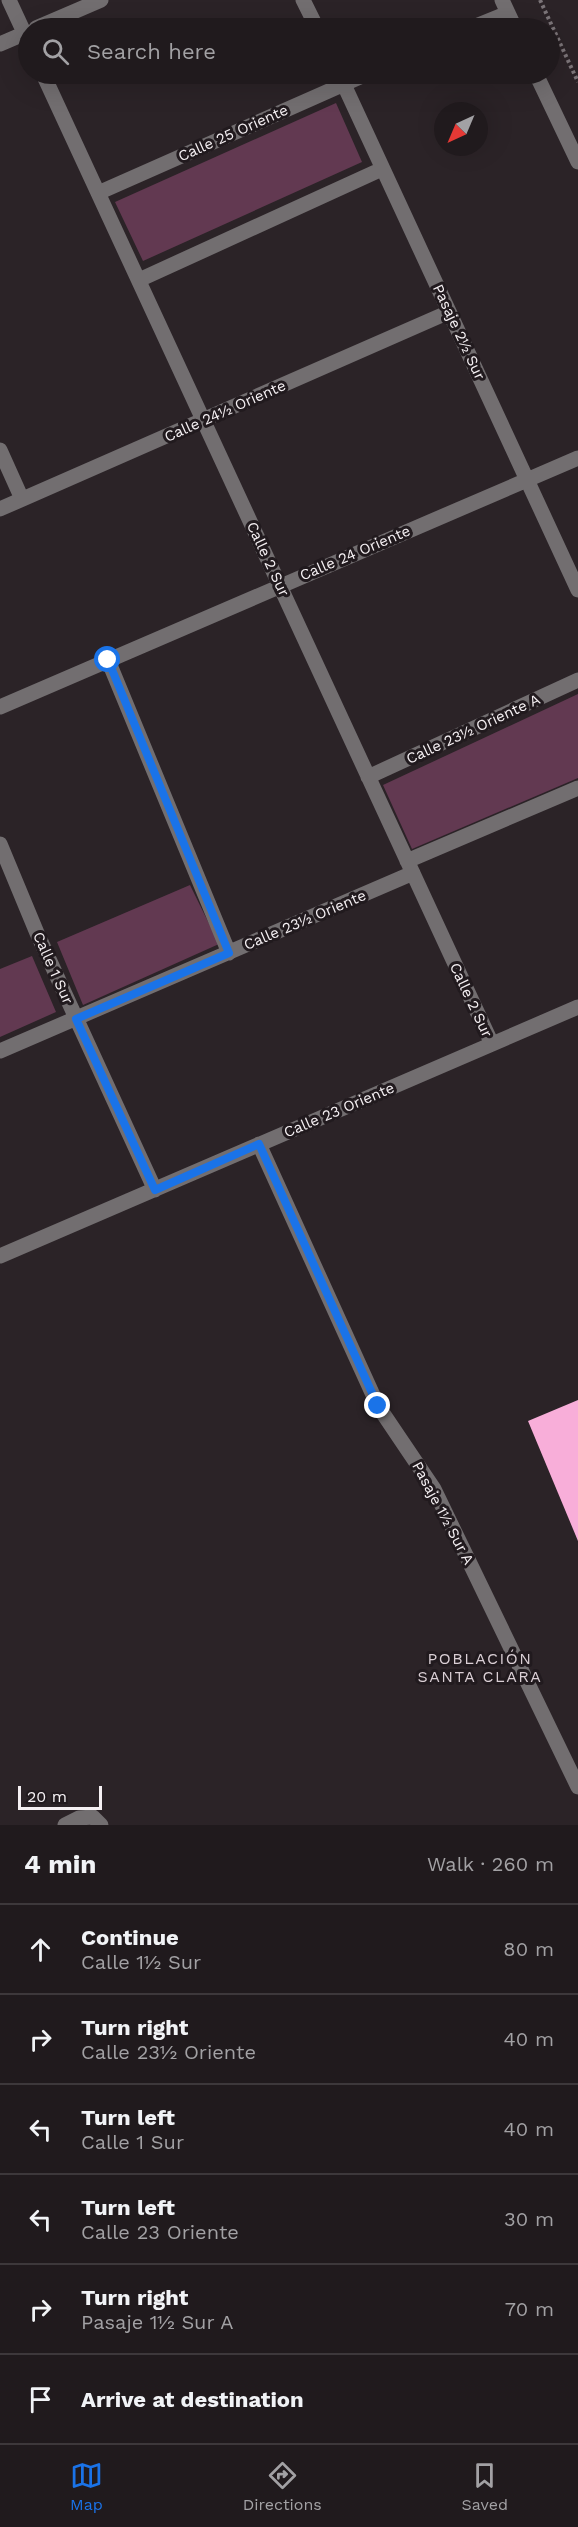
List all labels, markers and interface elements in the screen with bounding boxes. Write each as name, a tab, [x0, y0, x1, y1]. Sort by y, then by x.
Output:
search box	[18, 18, 560, 84]
icon: search	[39, 35, 72, 68]
text: Search here	[87, 39, 216, 64]
street label: Calle 25 Oriente	[175, 101, 291, 165]
north arrow	[434, 102, 488, 156]
street label: Pasaje 2½ Sur	[429, 281, 489, 383]
street label: Calle 24½ Oriente	[161, 376, 289, 446]
street label: Calle 2 Sur	[243, 519, 293, 599]
street label: Calle 24 Oriente	[297, 522, 413, 584]
route start	[94, 646, 120, 672]
street label: Calle 23½ Oriente A	[403, 690, 543, 768]
street label: Calle 23½ Oriente	[241, 886, 369, 954]
street label: Calle 1 Sur	[29, 929, 77, 1007]
street label: Calle 2 Sur	[446, 960, 496, 1040]
street label: Calle 23 Oriente	[281, 1079, 397, 1141]
route end	[364, 1392, 390, 1418]
street label: Pasaje 1½ Sur A	[408, 1458, 478, 1568]
district label: POBLACIÓN SANTA CLARA	[418, 1649, 542, 1686]
scale bar	[18, 1783, 102, 1810]
text: 20 m	[27, 1787, 67, 1806]
text: 4 min	[24, 1849, 96, 1879]
text: Walk · 260 m	[427, 1852, 554, 1876]
text: Continue	[81, 1925, 179, 1950]
icon: ahead	[24, 1933, 57, 1966]
text: 80 m	[503, 1937, 554, 1961]
text: Calle 1½ Sur	[81, 1950, 201, 1974]
text: Turn right	[81, 2015, 188, 2040]
icon: right	[24, 2023, 57, 2056]
text: 40 m	[503, 2027, 554, 2051]
text: Calle 23½ Oriente	[81, 2040, 256, 2064]
text: Turn left	[81, 2105, 175, 2130]
icon: left	[24, 2113, 57, 2146]
text: 40 m	[503, 2117, 554, 2141]
text: Calle 1 Sur	[81, 2130, 184, 2154]
text: Turn left	[81, 2195, 175, 2220]
icon: left	[24, 2203, 57, 2236]
text: 30 m	[504, 2207, 554, 2231]
text: Calle 23 Oriente	[81, 2220, 239, 2244]
text: Turn right	[81, 2285, 188, 2310]
icon: right	[24, 2293, 57, 2326]
text: 70 m	[505, 2297, 554, 2321]
text: Pasaje 1½ Sur A	[81, 2310, 233, 2334]
icon: arrive	[24, 2383, 57, 2416]
text: Arrive at destination	[81, 2387, 304, 2412]
tab: Map	[70, 2459, 103, 2514]
tab: Directions	[243, 2459, 322, 2514]
tab: Saved	[462, 2459, 508, 2514]

